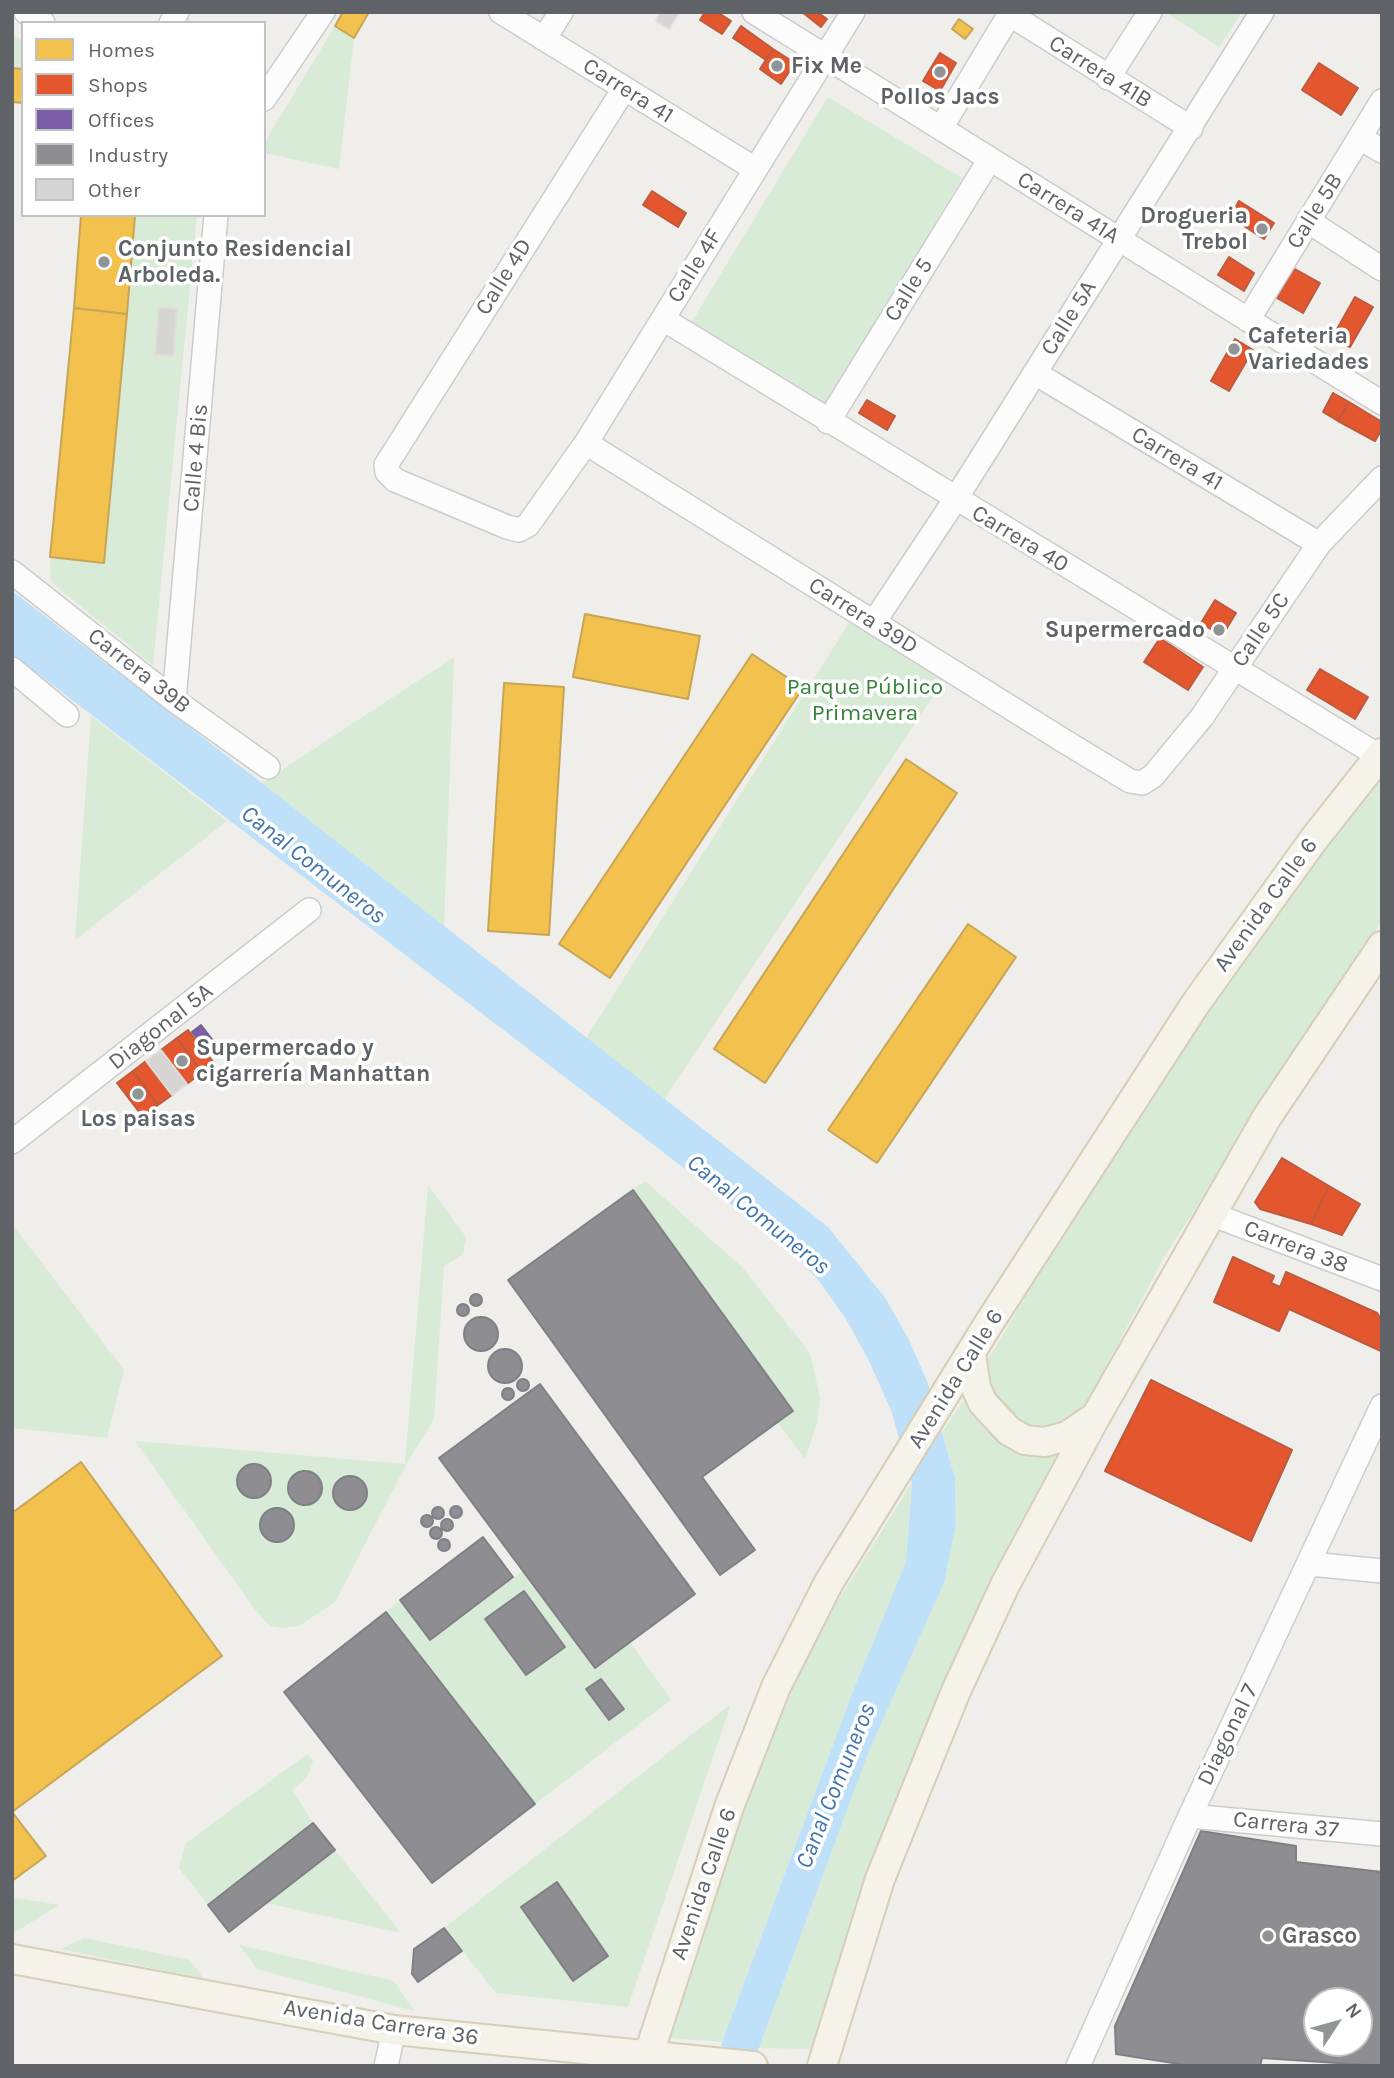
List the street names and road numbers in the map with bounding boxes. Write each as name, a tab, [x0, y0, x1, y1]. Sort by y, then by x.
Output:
street label: Carrera 41B	[1043, 29, 1157, 115]
street label: Carrera 41	[577, 52, 679, 130]
street label: Carrera 41A	[1012, 166, 1124, 250]
street label: Calle 5B	[1281, 168, 1349, 254]
street label: Calle 4F	[662, 224, 728, 308]
street label: Calle 4D	[470, 234, 538, 320]
street label: Calle 5	[879, 253, 939, 327]
street label: Calle 5A	[1035, 275, 1103, 361]
street label: Calle 4 Bis	[178, 403, 214, 513]
street label: Carrera 41	[1126, 421, 1228, 497]
street label: Carrera 40	[967, 499, 1073, 579]
street label: Carrera 39D	[803, 572, 923, 660]
street label: Calle 5C	[1226, 587, 1296, 673]
street label: Carrera 39B	[82, 622, 196, 720]
street label: Avenida Calle 6	[1208, 833, 1324, 977]
street label: Diagonal 5A	[103, 978, 219, 1076]
street label: Carrera 38	[1240, 1215, 1352, 1279]
street label: Avenida Calle 6	[902, 1304, 1010, 1454]
street label: Diagonal 7	[1192, 1680, 1264, 1790]
street label: Avenida Calle 6	[665, 1805, 743, 1963]
street label: Carrera 37	[1232, 1806, 1340, 1844]
street label: Avenida Carrera 36	[282, 1994, 480, 2052]

